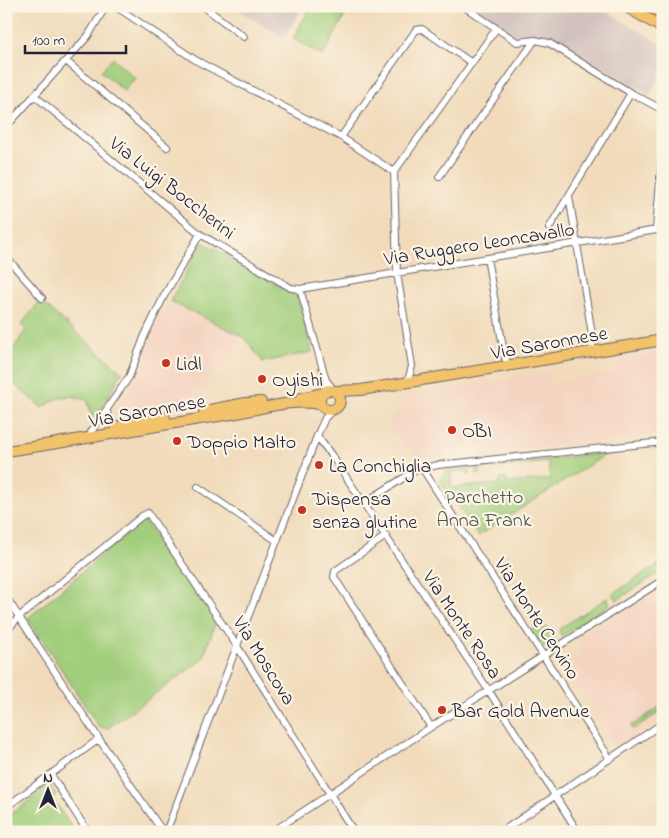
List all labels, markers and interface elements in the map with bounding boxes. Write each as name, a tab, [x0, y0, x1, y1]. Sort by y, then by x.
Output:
scale bar	[25, 22, 126, 54]
text: 100 m	[32, 30, 65, 52]
street label: Via Luigi Boccherini	[101, 130, 241, 248]
street label: Via Ruggero Leoncavallo	[381, 216, 577, 276]
street label: Via Saronnese	[488, 320, 610, 369]
place label: Lidl	[176, 351, 202, 380]
marker: Lidl	[160, 357, 172, 369]
place label: Oyishi	[272, 367, 323, 396]
marker: Oyishi	[256, 373, 268, 385]
street label: Via Saronnese	[86, 388, 208, 437]
place label: OBI	[462, 418, 492, 447]
marker: OBI	[446, 424, 458, 436]
place label: Doppio Malto	[186, 429, 296, 458]
marker: Doppio Malto	[171, 435, 183, 447]
place label: La Conchiglia	[329, 453, 431, 483]
marker: La Conchiglia	[313, 459, 325, 471]
park label: Parchetto Anna Frank	[437, 484, 532, 536]
place label: Dispensa senza glutine	[311, 486, 417, 539]
marker: Dispensa senza glutine	[296, 504, 308, 516]
street label: Via Monte Cervino	[485, 552, 586, 686]
street label: Via Monte Rosa	[413, 565, 508, 685]
street label: Via Moscova	[223, 610, 302, 712]
place label: Bar Gold Avenue	[451, 698, 589, 727]
marker: Bar Gold Avenue	[436, 704, 448, 716]
north arrow	[22, 766, 72, 816]
text: N	[43, 768, 53, 789]

